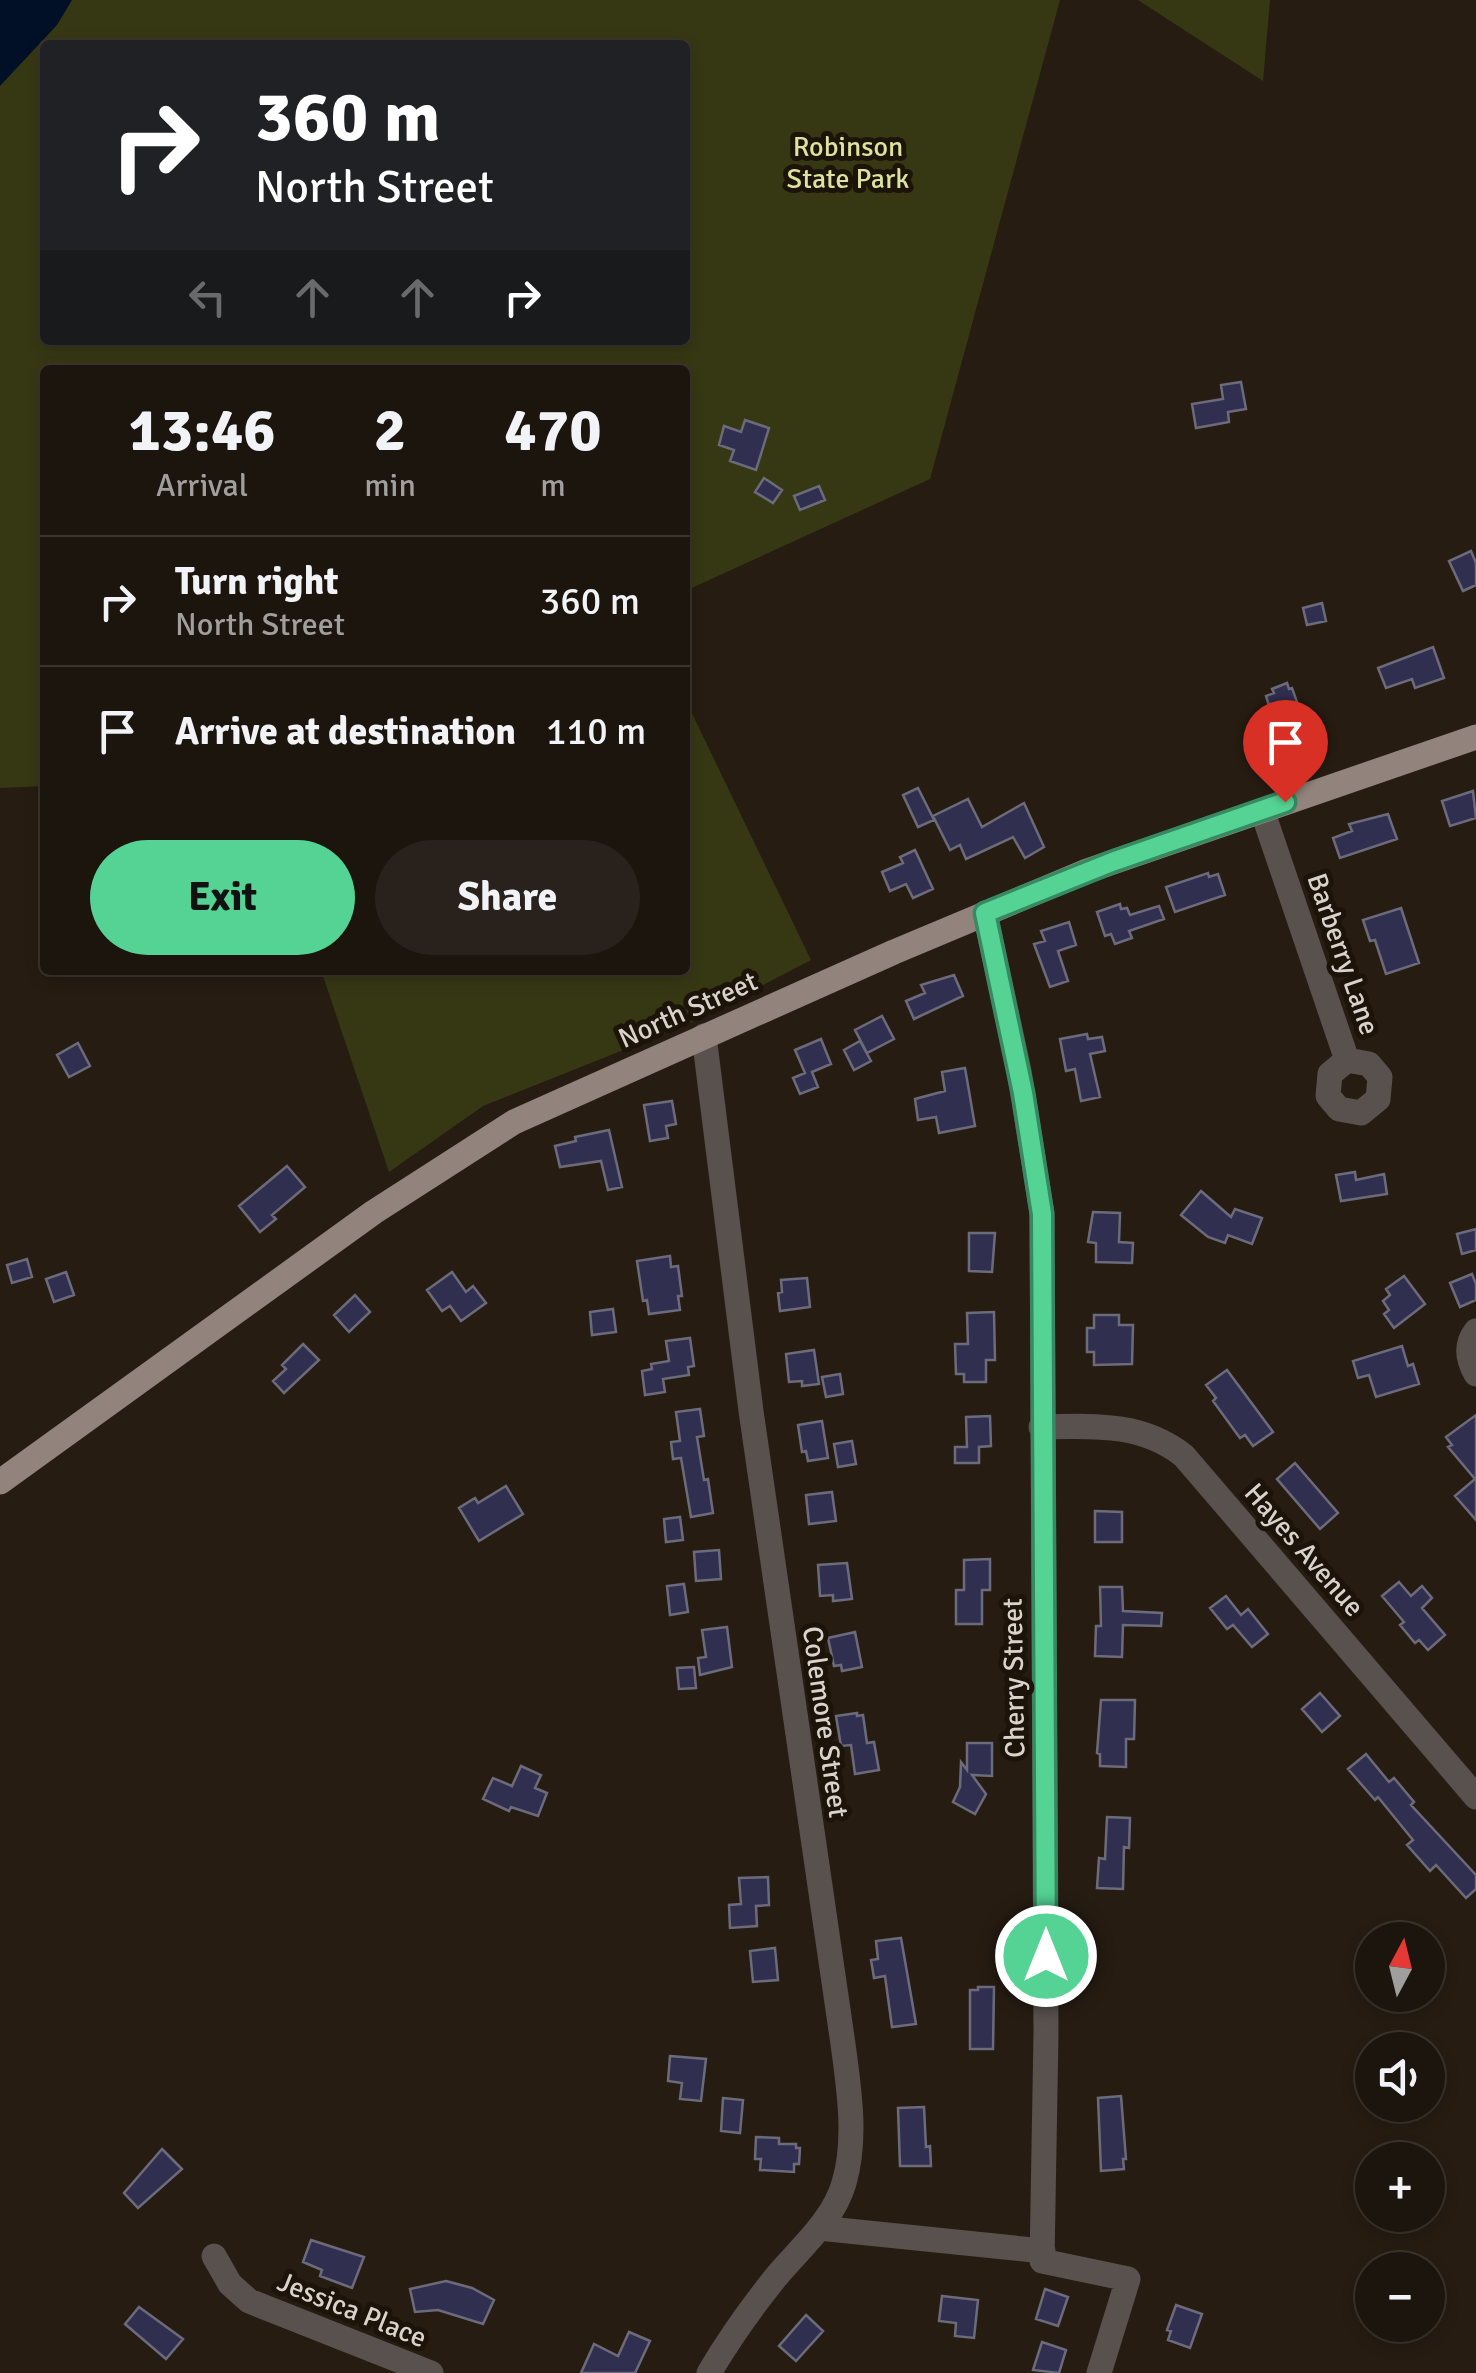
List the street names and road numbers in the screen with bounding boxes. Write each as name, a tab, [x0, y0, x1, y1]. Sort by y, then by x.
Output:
street label: Barberry Lane	[1299, 869, 1387, 1039]
street label: North Street	[613, 964, 763, 1056]
street label: Hayes Avenue	[1237, 1476, 1371, 1624]
street label: Cherry Street	[996, 1598, 1032, 1758]
street label: Colemore Street	[795, 1624, 855, 1820]
street label: Jessica Place	[273, 2265, 431, 2355]

